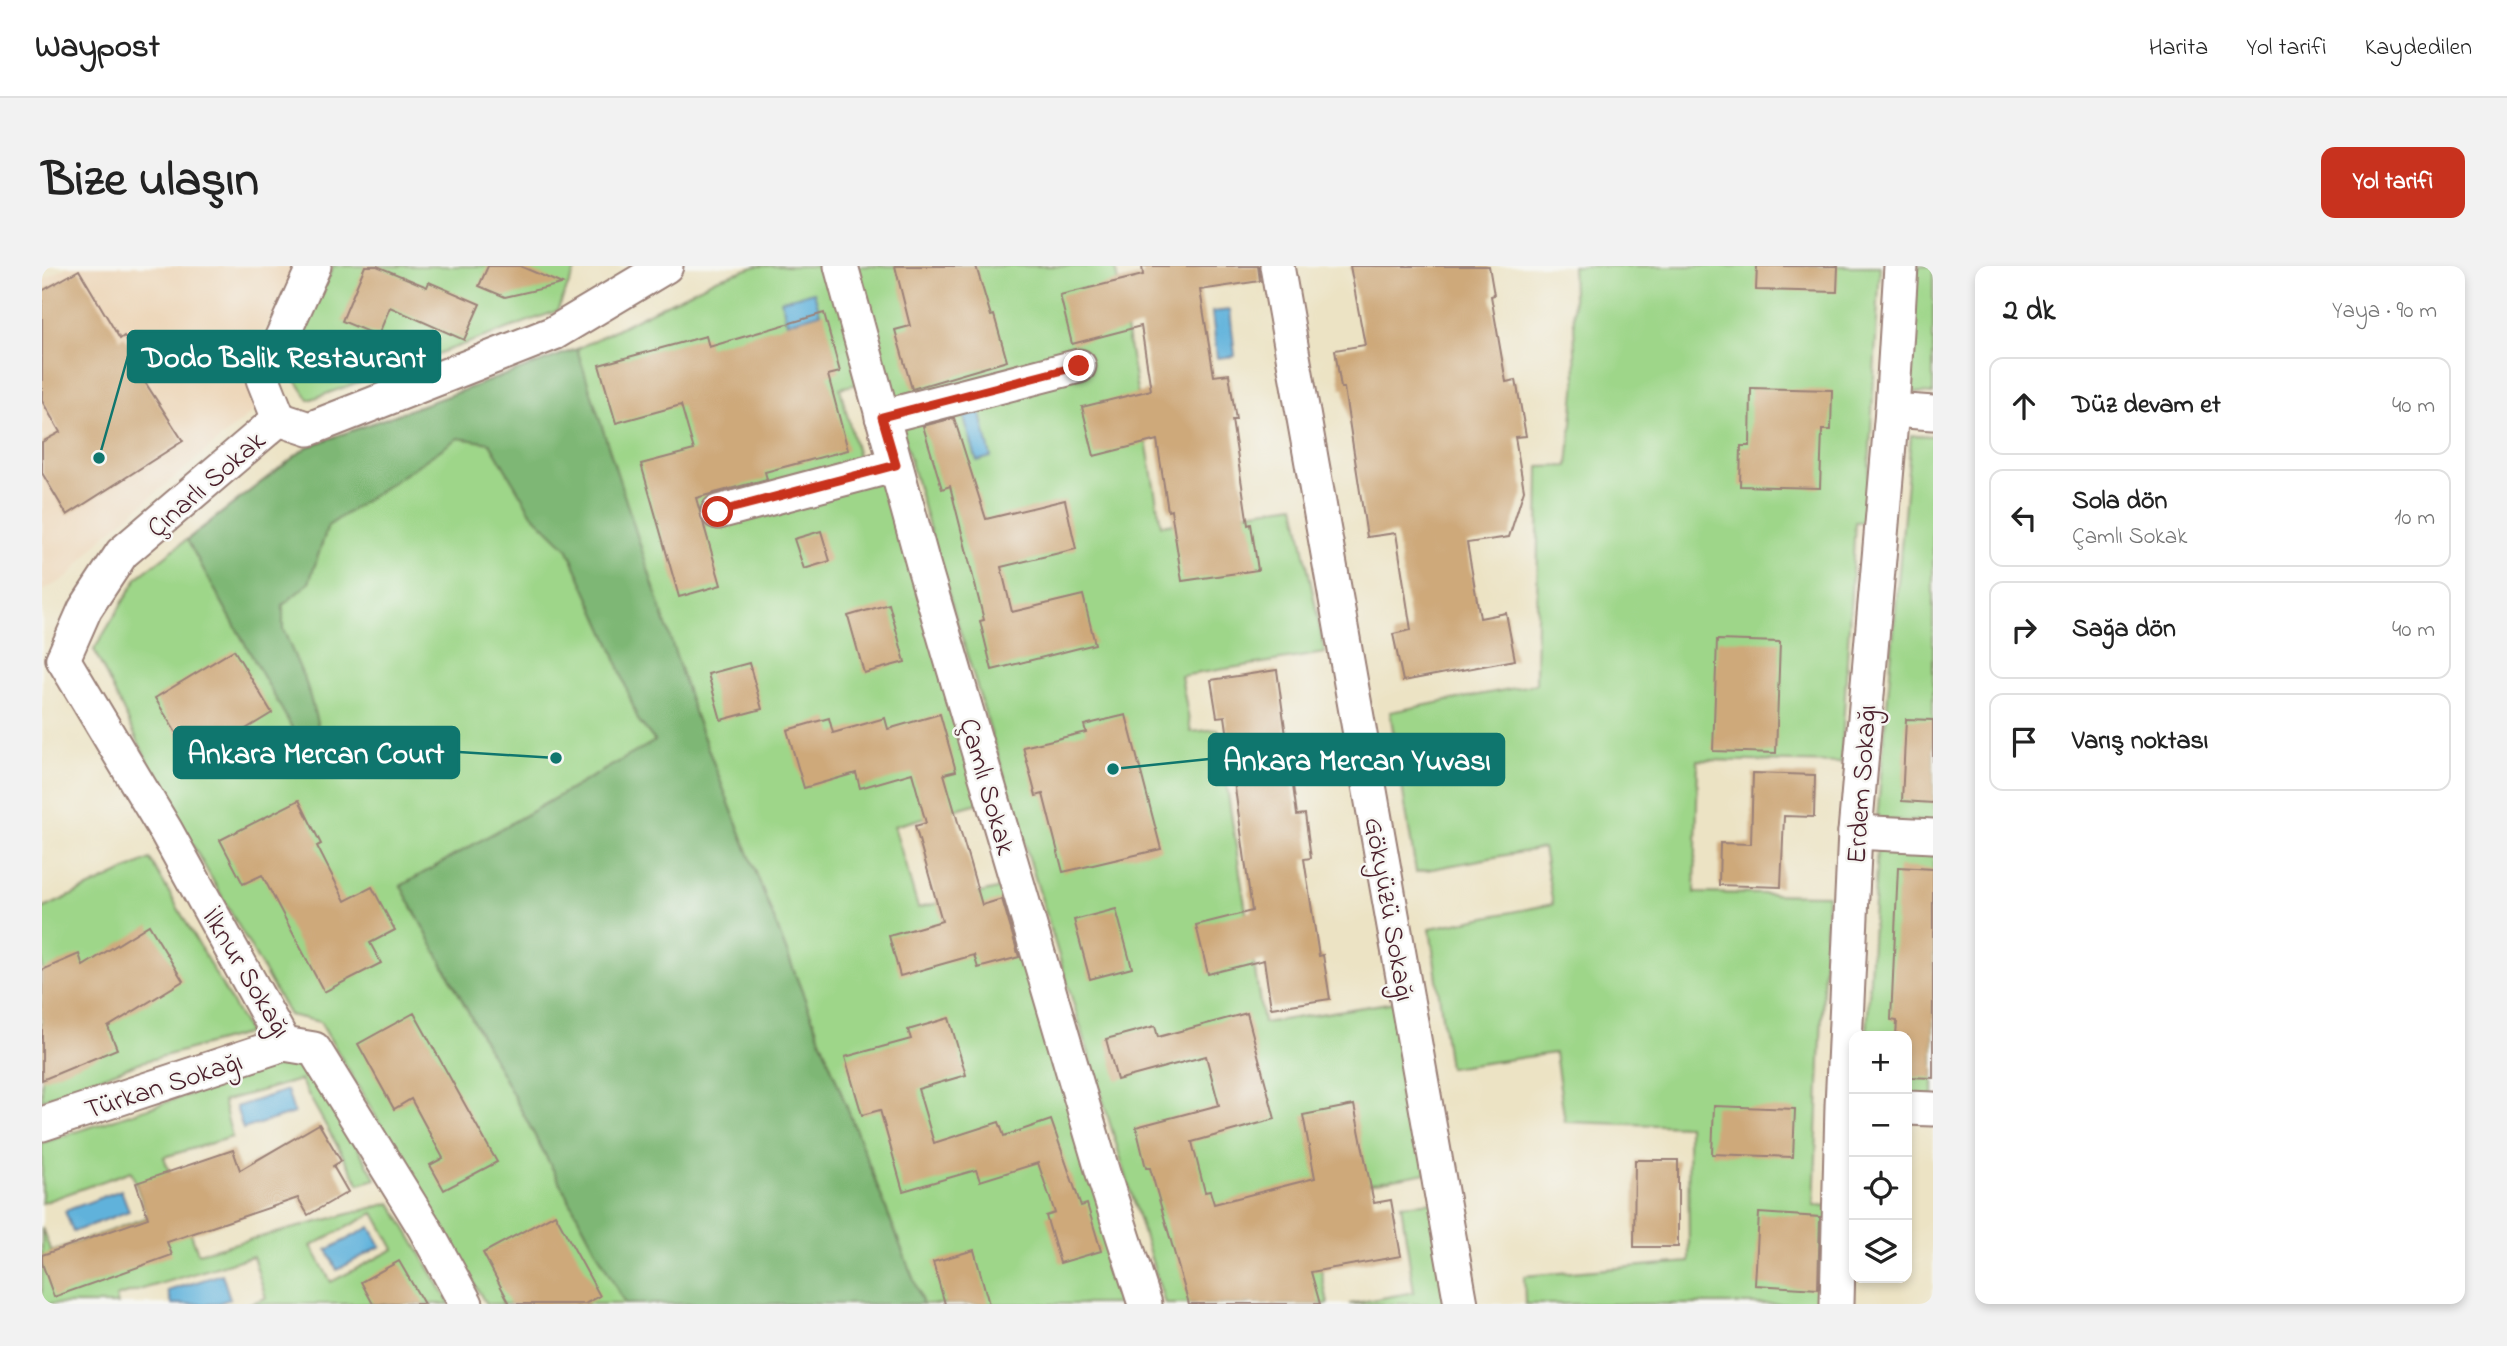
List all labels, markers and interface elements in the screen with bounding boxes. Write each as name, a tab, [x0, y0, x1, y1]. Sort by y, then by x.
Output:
text: Waypost	[35, 24, 160, 72]
text: Harita	[2149, 31, 2208, 66]
text: Yol tarifi	[2246, 31, 2327, 66]
text: Kaydedilen	[2365, 31, 2472, 66]
text: Bize ulaşın	[42, 146, 259, 218]
button: Yol tarifi	[2321, 147, 2465, 218]
text: 2 dk	[2003, 290, 2055, 334]
text: Yaya · 90 m	[2332, 295, 2437, 328]
callout: Dodo Balik Restaurant	[128, 331, 440, 382]
text: Dodo Balik Restaurant	[140, 338, 427, 382]
route end	[1063, 350, 1094, 381]
icon: ahead	[2005, 387, 2043, 425]
text: Düz devam et	[2072, 387, 2221, 425]
text: 40 m	[2392, 390, 2435, 423]
street label: Çınarlı Sokak	[139, 422, 276, 549]
text: Sola dön	[2072, 483, 2167, 521]
route start	[702, 496, 733, 527]
icon: left	[2005, 499, 2043, 537]
text: 10 m	[2394, 502, 2435, 535]
text: Çamlı Sokak	[2072, 521, 2187, 554]
icon: right	[2005, 611, 2043, 649]
text: Sağa dön	[2072, 611, 2176, 649]
text: 40 m	[2392, 614, 2435, 647]
street label: Erdem Sokağı	[1837, 703, 1890, 865]
street label: Çamlı Sokak	[947, 714, 1025, 861]
icon: arrive	[2005, 723, 2043, 761]
text: Varış noktası	[2072, 723, 2208, 761]
callout: Ankara Mercan Court	[174, 727, 459, 778]
text: Ankara Mercan Court	[188, 734, 445, 778]
callout: Ankara Mercan Yuvası	[1209, 734, 1504, 785]
text: Ankara Mercan Yuvası	[1223, 741, 1491, 785]
street label: Gökyüzü Sokağı	[1351, 814, 1424, 1005]
street label: İlknur Sokağı	[190, 901, 300, 1047]
map controls	[1849, 1031, 1912, 1283]
button: +	[1849, 1031, 1912, 1094]
street label: Türkan Sokağı	[80, 1043, 248, 1132]
button: −	[1849, 1094, 1912, 1157]
button: locate	[1849, 1157, 1912, 1220]
button: layers	[1849, 1220, 1912, 1283]

